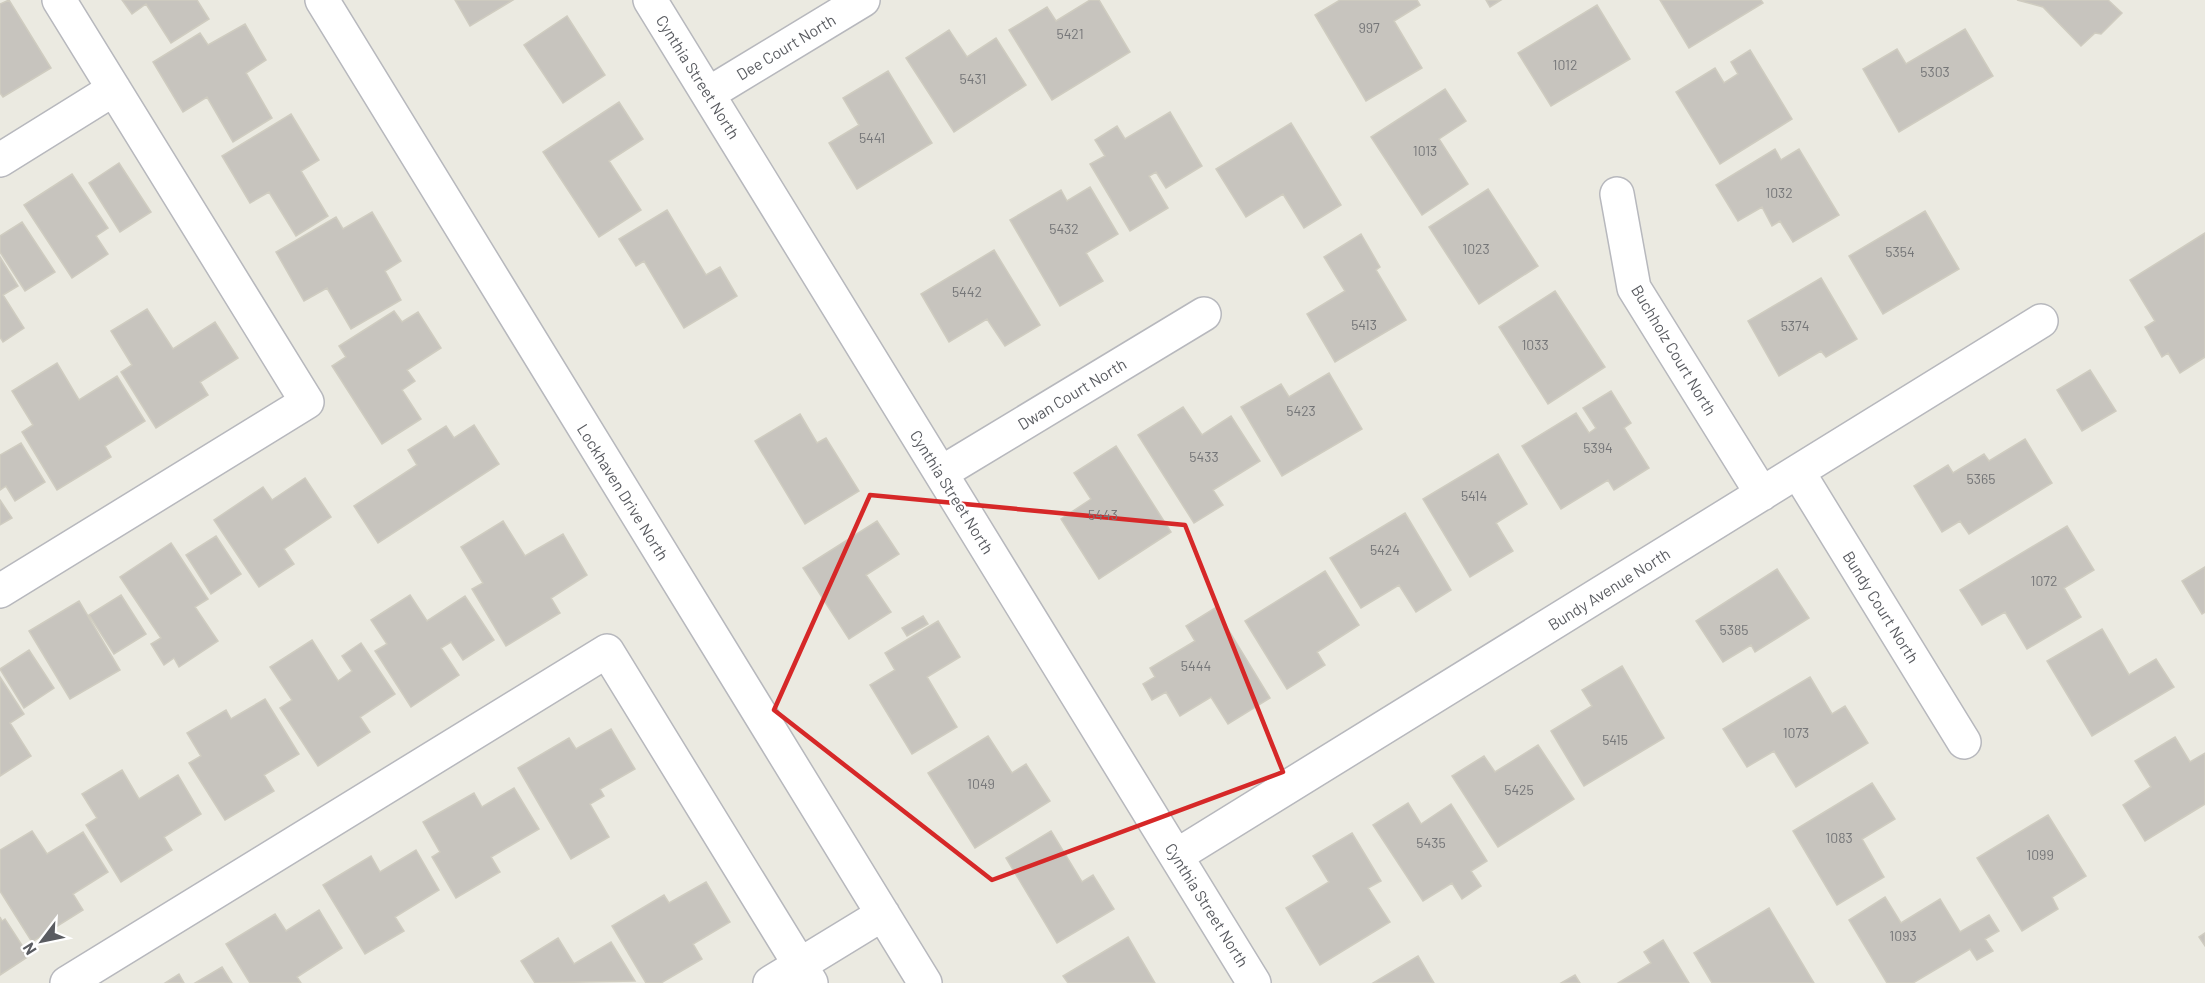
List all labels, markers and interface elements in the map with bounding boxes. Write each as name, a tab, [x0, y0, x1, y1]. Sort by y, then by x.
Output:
street label: Dee Court North	[733, 10, 839, 84]
street label: Cynthia Street North	[653, 11, 744, 142]
house number: 997	[1358, 19, 1380, 36]
house number: 5421	[1056, 25, 1084, 42]
house number: 1012	[1553, 56, 1577, 73]
house number: 5303	[1920, 63, 1950, 80]
house number: 5431	[960, 70, 986, 87]
house number: 5441	[859, 129, 885, 146]
house number: 1013	[1413, 142, 1437, 159]
house number: 1032	[1765, 184, 1793, 201]
house number: 5432	[1049, 220, 1079, 237]
house number: 1023	[1462, 240, 1490, 257]
house number: 5354	[1885, 243, 1915, 260]
street label: Buchholz Court North	[1628, 281, 1721, 418]
house number: 5442	[952, 283, 982, 300]
house number: 5413	[1351, 316, 1377, 333]
house number: 5374	[1781, 317, 1809, 334]
house number: 1033	[1521, 336, 1549, 353]
street label: Dwan Court North	[1014, 354, 1129, 433]
house number: 5423	[1286, 402, 1316, 419]
street label: Lockhaven Drive North	[574, 420, 673, 564]
street label: Cynthia Street North	[907, 426, 998, 557]
house number: 5394	[1583, 439, 1613, 456]
house number: 5433	[1189, 448, 1219, 465]
house number: 5365	[1967, 470, 1995, 487]
house number: 5414	[1461, 487, 1487, 504]
house number: 5443	[1088, 506, 1118, 523]
house number: 5424	[1370, 541, 1400, 558]
street label: Bundy Avenue North	[1544, 543, 1673, 634]
street label: Bundy Court North	[1839, 547, 1923, 666]
house number: 1072	[2031, 572, 2057, 589]
house number: 5385	[1720, 621, 1748, 638]
house number: 5444	[1181, 657, 1211, 674]
house number: 1073	[1783, 724, 1809, 741]
house number: 5415	[1602, 731, 1628, 748]
house number: 1049	[967, 775, 995, 792]
house number: 5425	[1504, 781, 1534, 798]
house number: 1083	[1825, 829, 1853, 846]
house number: 5435	[1416, 834, 1446, 851]
street label: Cynthia Street North	[1162, 839, 1253, 970]
house number: 1099	[2026, 846, 2054, 863]
north arrow	[12, 911, 72, 971]
house number: 1093	[1889, 927, 1917, 944]
text: N	[18, 940, 40, 959]

